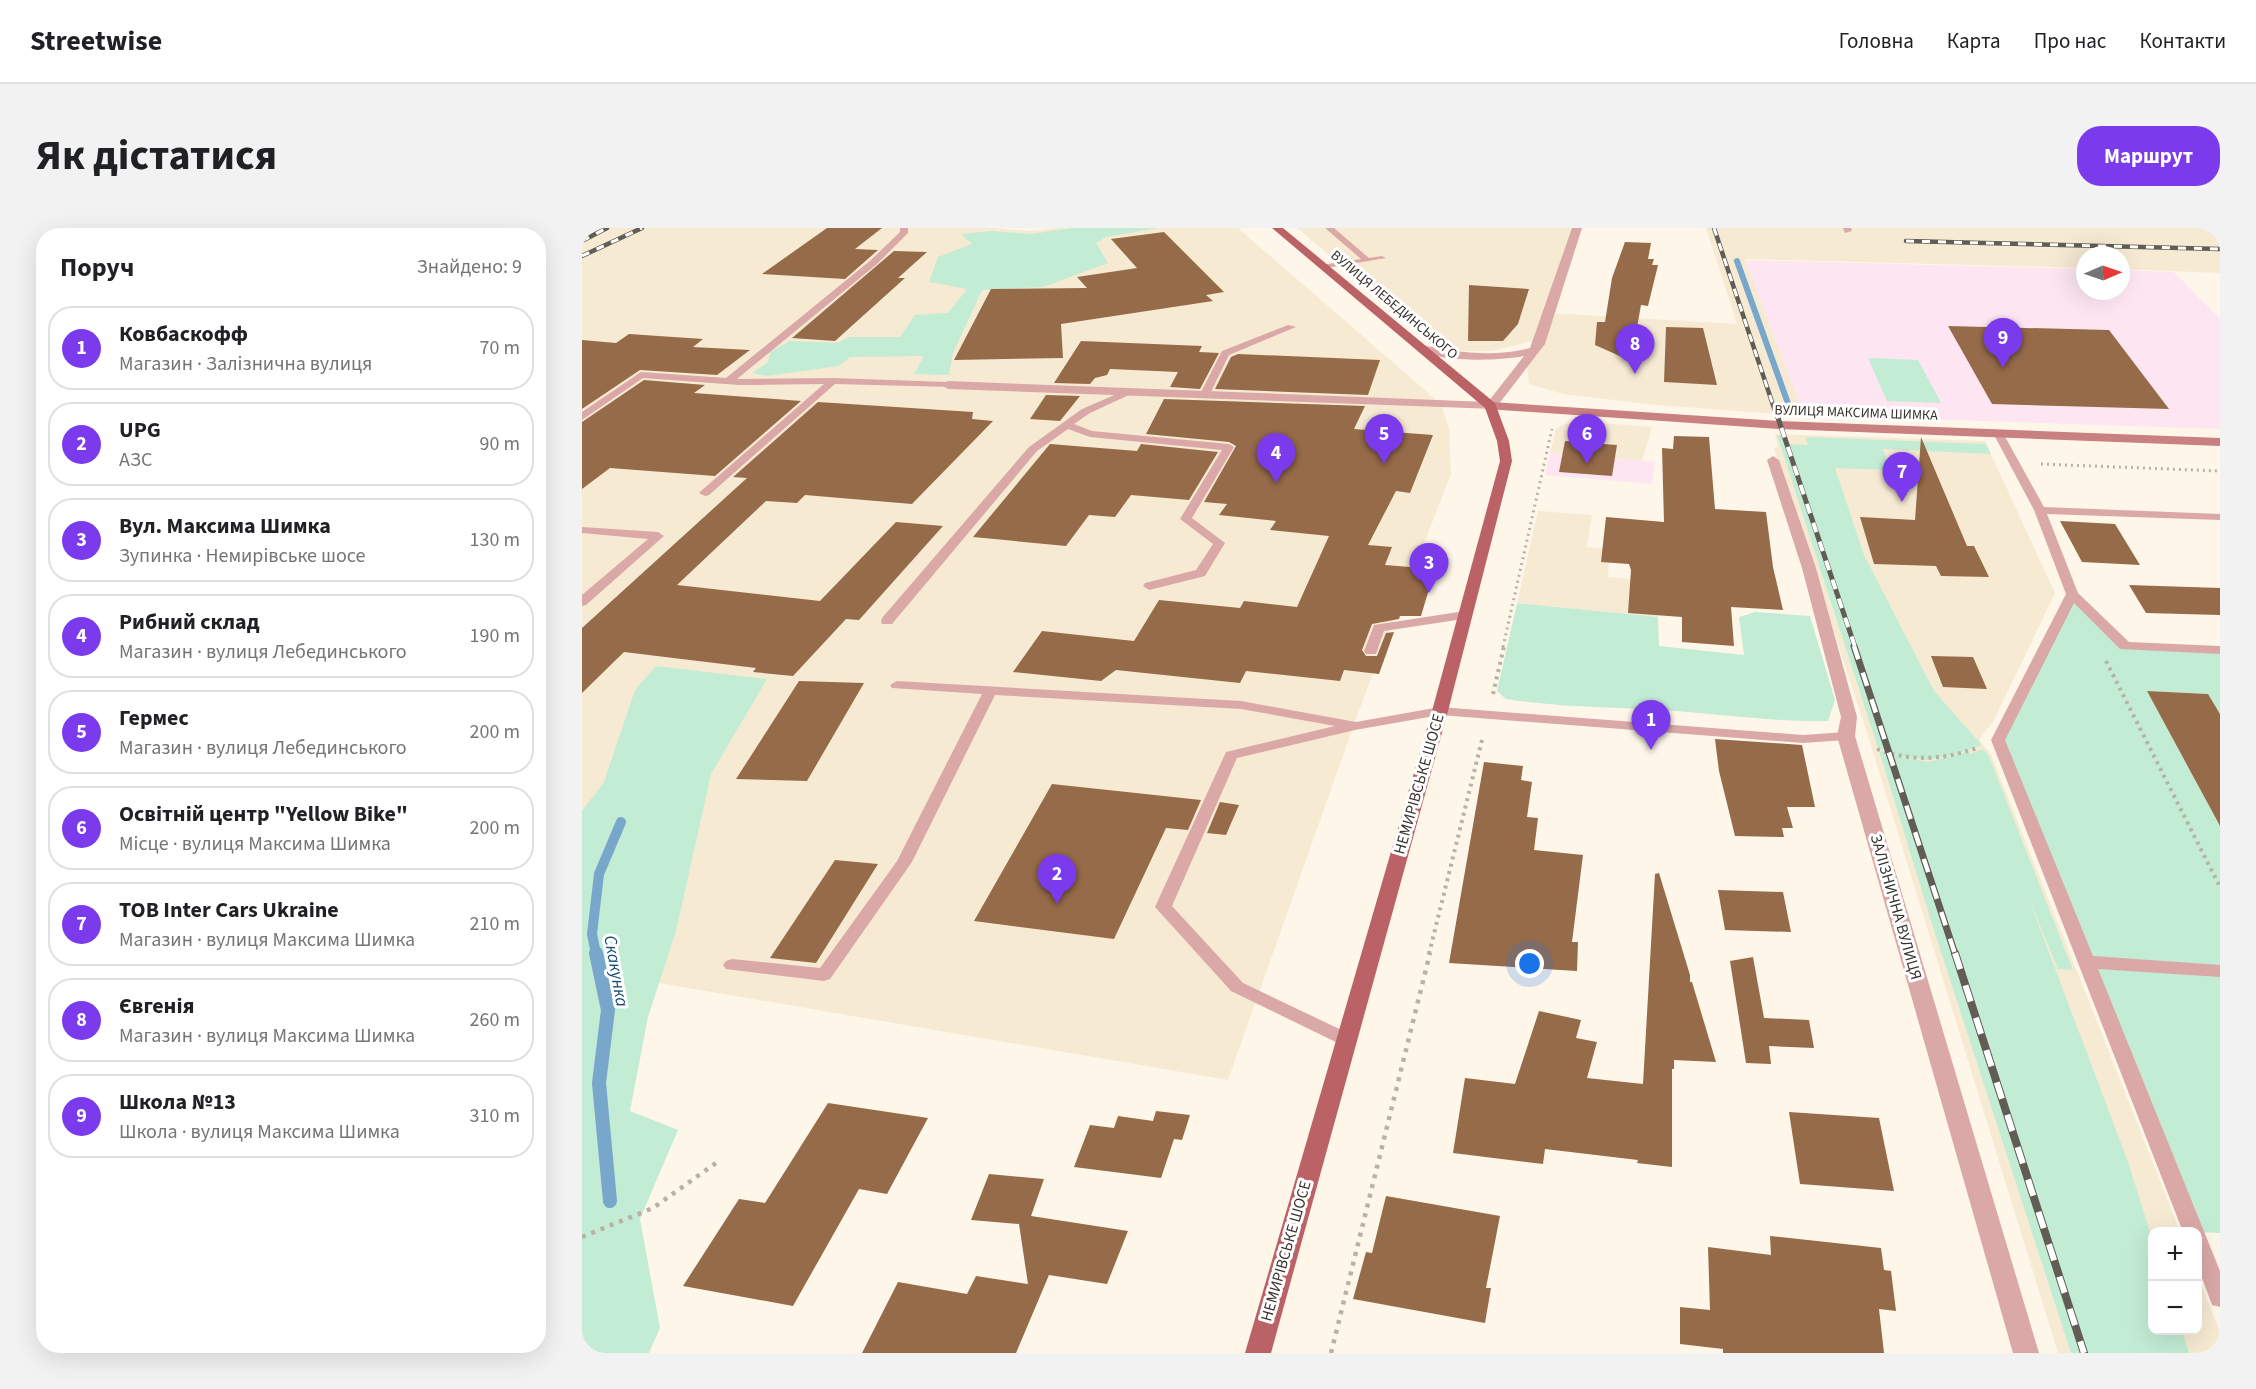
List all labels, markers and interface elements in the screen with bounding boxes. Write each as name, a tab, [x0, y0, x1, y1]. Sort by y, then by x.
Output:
text: Streetwise	[30, 21, 162, 61]
text: Головна	[1839, 26, 1914, 56]
text: Карта	[1947, 26, 2001, 56]
text: Про нас	[2034, 26, 2106, 56]
text: Контакти	[2139, 26, 2226, 56]
text: Як дістатися	[36, 126, 277, 186]
button: Маршрут	[2077, 126, 2220, 186]
street label: ВУЛИЦЯ ЛЕБЕДИНСЬКОГО	[1326, 246, 1462, 364]
north arrow	[2076, 246, 2130, 300]
text: Поруч	[60, 249, 134, 286]
text: Знайдено: 9	[417, 253, 522, 281]
text: Ковбаскофф	[119, 318, 248, 350]
pin: 9	[1984, 318, 2022, 368]
pin: 8	[1616, 324, 1654, 374]
text: 1	[76, 334, 87, 362]
text: 70 m	[480, 334, 520, 362]
text: Магазин · Залізнична вулиця	[119, 350, 372, 378]
street label: ВУЛИЦЯ МАКСИМА ШИМКА	[1774, 400, 1938, 426]
text: UPG	[119, 414, 161, 446]
pin: 5	[1364, 414, 1404, 464]
pin: 6	[1568, 414, 1606, 464]
text: 2	[76, 430, 87, 458]
text: 90 m	[480, 430, 520, 458]
pin: 4	[1256, 434, 1296, 483]
text: АЗС	[119, 446, 152, 474]
pin: 7	[1882, 452, 1922, 502]
text: Вул. Максима Шимка	[119, 510, 331, 542]
text: 3	[76, 526, 87, 554]
text: 130 m	[470, 526, 520, 554]
text: Зупинка · Немирівське шосе	[119, 542, 365, 570]
pin: 3	[1410, 544, 1448, 593]
text: Рибний склад	[119, 606, 260, 638]
text: 4	[76, 622, 87, 650]
text: 190 m	[470, 622, 520, 650]
text: Магазин · вулиця Лебединського	[119, 638, 407, 666]
pin: 1	[1632, 700, 1670, 750]
text: Гермес	[119, 702, 189, 734]
street label: НЕМИРІВСЬКЕ ШОСЕ	[1388, 711, 1450, 857]
text: 5	[76, 718, 87, 746]
text: 200 m	[470, 718, 520, 746]
text: Магазин · вулиця Лебединського	[119, 734, 407, 762]
text: Освітній центр "Yellow Bike"	[119, 798, 408, 830]
text: 6	[76, 814, 87, 842]
text: 200 m	[470, 814, 520, 842]
text: Місце · вулиця Максима Шимка	[119, 830, 391, 858]
street label: ЗАЛІЗНИЧНА ВУЛИЦЯ	[1865, 832, 1927, 982]
pin: 2	[1038, 854, 1076, 904]
text: ТОВ Inter Cars Ukraine	[119, 894, 339, 926]
text: 7	[76, 910, 87, 938]
text: 210 m	[470, 910, 520, 938]
text: Магазин · вулиця Максима Шимка	[119, 926, 415, 954]
water label: Скакунка	[597, 933, 635, 1009]
your location	[1515, 949, 1544, 978]
text: Євгенія	[119, 990, 194, 1022]
text: 8	[76, 1006, 87, 1034]
text: 260 m	[470, 1006, 520, 1034]
text: Магазин · вулиця Максима Шимка	[119, 1022, 415, 1050]
text: Школа №13	[119, 1086, 236, 1118]
text: 9	[76, 1102, 87, 1130]
text: 310 m	[470, 1102, 520, 1130]
text: Школа · вулиця Максима Шимка	[119, 1118, 400, 1146]
street label: НЕМИРІВСЬКЕ ШОСЕ	[1255, 1178, 1317, 1324]
map controls	[2148, 1227, 2202, 1335]
button: +	[2148, 1227, 2202, 1281]
button: −	[2148, 1281, 2202, 1335]

